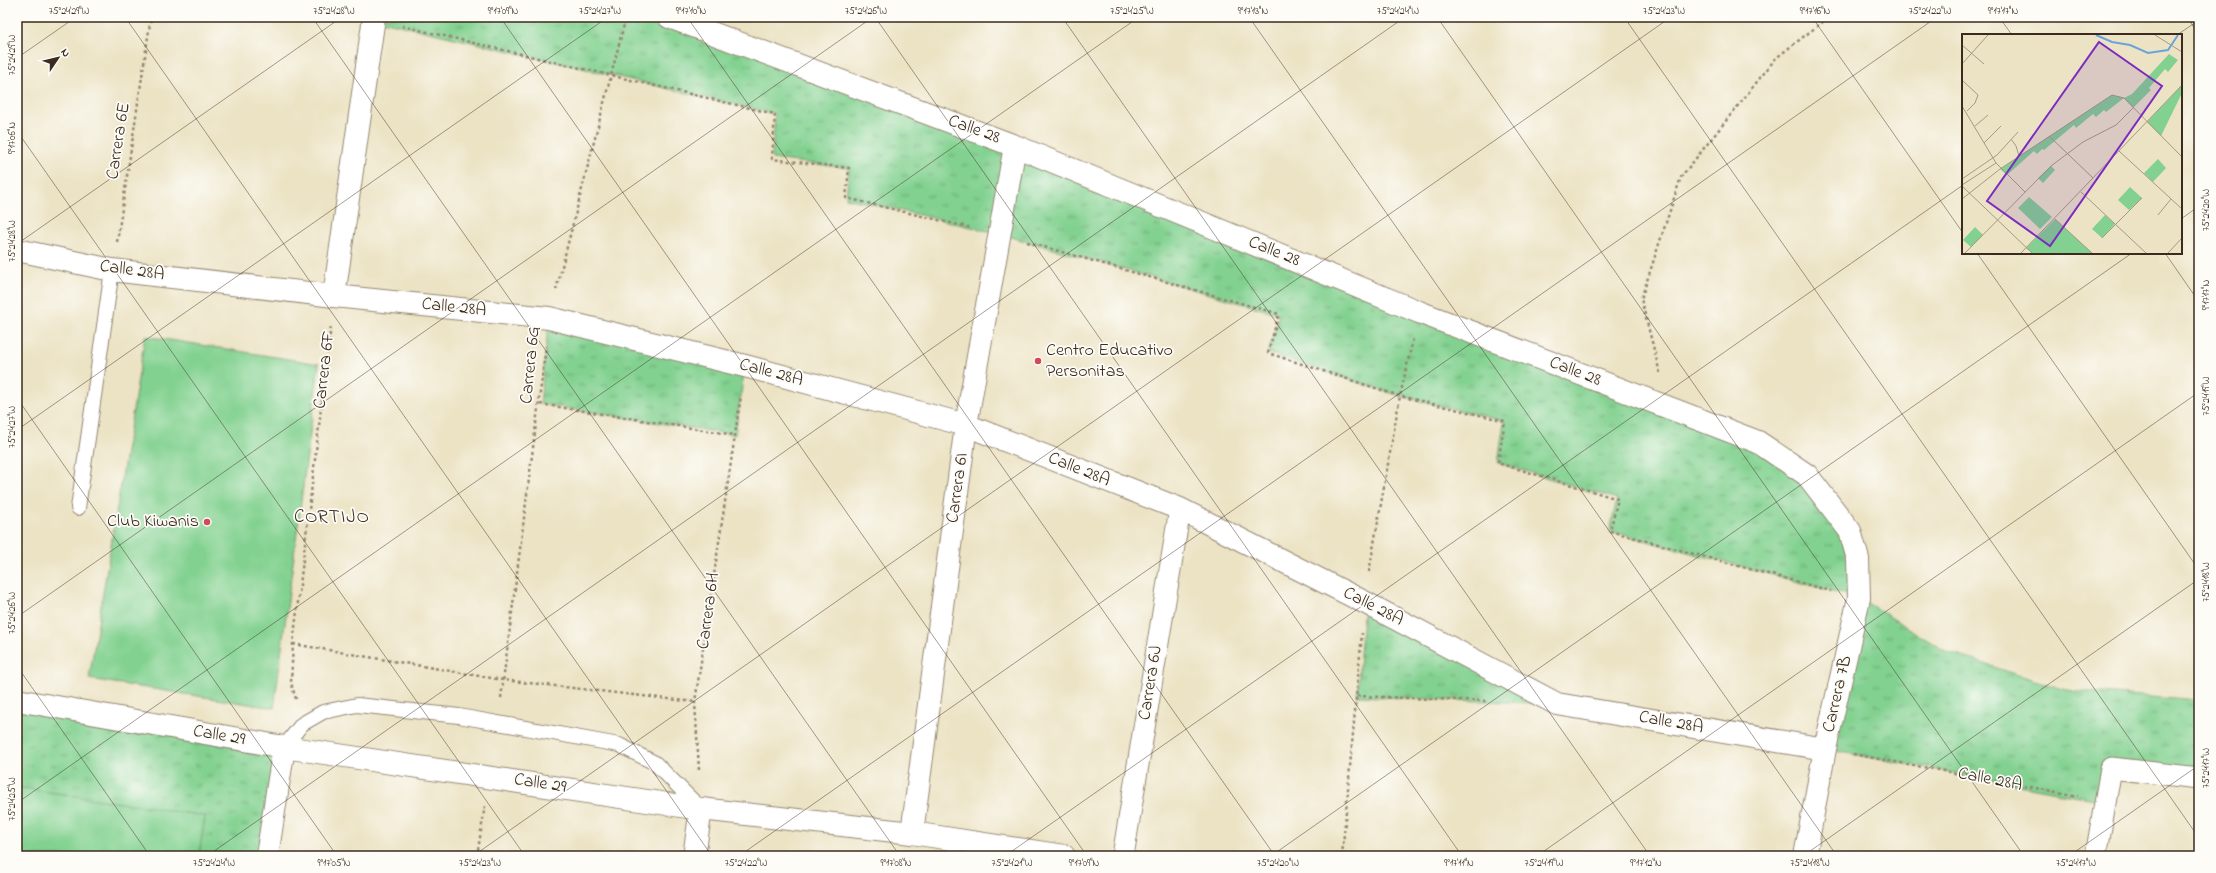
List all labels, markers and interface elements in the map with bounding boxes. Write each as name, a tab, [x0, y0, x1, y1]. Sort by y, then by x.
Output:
text: 75°24'29"W	[49, 4, 90, 19]
text: 75°24'28"W	[313, 4, 355, 19]
text: 9°17'09"N	[488, 4, 518, 19]
text: 75°24'27"W	[579, 4, 621, 19]
text: 9°17'10"N	[676, 4, 707, 19]
text: 75°24'26"W	[845, 4, 887, 19]
text: 75°24'25"W	[1110, 4, 1154, 19]
text: 9°17'13"N	[1238, 4, 1268, 19]
text: 75°24'24"W	[1377, 4, 1419, 19]
text: 75°24'23"W	[1643, 4, 1685, 19]
text: 9°17'16"N	[1800, 4, 1831, 19]
text: 75°24'22"W	[1909, 4, 1952, 19]
text: 9°17'17"N	[1988, 4, 2018, 19]
text: 75°24'29"W	[5, 34, 20, 75]
inset map	[1962, 34, 2182, 254]
north arrow	[38, 38, 78, 78]
text: N	[57, 45, 74, 60]
street label: Carrera 6E	[100, 101, 138, 181]
street label: Calle 28	[944, 109, 1004, 152]
text: 9°17'06"N	[5, 122, 20, 154]
text: 75°24'20"W	[2199, 189, 2214, 231]
text: 75°24'28"W	[5, 220, 20, 262]
street label: Calle 28	[1244, 230, 1304, 274]
street label: Calle 28A	[98, 254, 166, 288]
text: 9°17'17"N	[2199, 280, 2214, 310]
street label: Calle 28A	[420, 292, 488, 324]
street label: Carrera 6G	[514, 325, 548, 405]
street label: Carrera 6F	[307, 329, 343, 410]
place label: Centro Educativo Personitas	[1046, 338, 1173, 385]
street label: Calle 28	[1545, 350, 1605, 394]
street label: Calle 28A	[736, 352, 806, 394]
marker: Centro Educativo Personitas	[1033, 356, 1043, 366]
text: 75°24'19"W	[2199, 376, 2214, 415]
text: 75°24'27"W	[5, 406, 20, 448]
street label: Calle 28A	[1044, 446, 1114, 494]
street label: Carrera 6I	[940, 451, 976, 525]
district label: CORTIJO	[294, 504, 370, 531]
place label: Club Kiwanis	[107, 509, 199, 535]
marker: Club Kiwanis	[202, 517, 212, 527]
text: 75°24'18"W	[2199, 562, 2214, 602]
street label: Carrera 6H	[691, 571, 727, 651]
street label: Calle 28A	[1338, 581, 1408, 633]
text: 75°24'26"W	[5, 592, 20, 634]
street label: Carrera 6J	[1132, 644, 1170, 722]
street label: Carrera 7B	[1817, 653, 1859, 735]
street label: Calle 28A	[1637, 705, 1705, 741]
street label: Calle 29	[191, 719, 248, 753]
text: 75°24'17"W	[2199, 748, 2214, 788]
street label: Calle 28A	[1956, 761, 2024, 799]
street label: Calle 29	[512, 767, 569, 801]
text: 75°24'25"W	[5, 777, 20, 821]
text: 75°24'24"W	[193, 856, 235, 871]
text: 9°17'05"N	[317, 856, 351, 871]
text: 75°24'23"W	[459, 856, 501, 871]
text: 75°24'22"W	[725, 856, 768, 871]
text: 9°17'08"N	[880, 856, 912, 871]
text: 75°24'21"W	[992, 856, 1033, 871]
text: 9°17'09"N	[1069, 856, 1099, 871]
text: 75°24'20"W	[1257, 856, 1299, 871]
text: 9°17'11"N	[1444, 856, 1474, 871]
text: 75°24'19"W	[1525, 856, 1564, 871]
text: 9°17'12"N	[1630, 856, 1662, 871]
text: 75°24'18"W	[1790, 856, 1830, 871]
text: 75°24'17"W	[2056, 856, 2096, 871]

